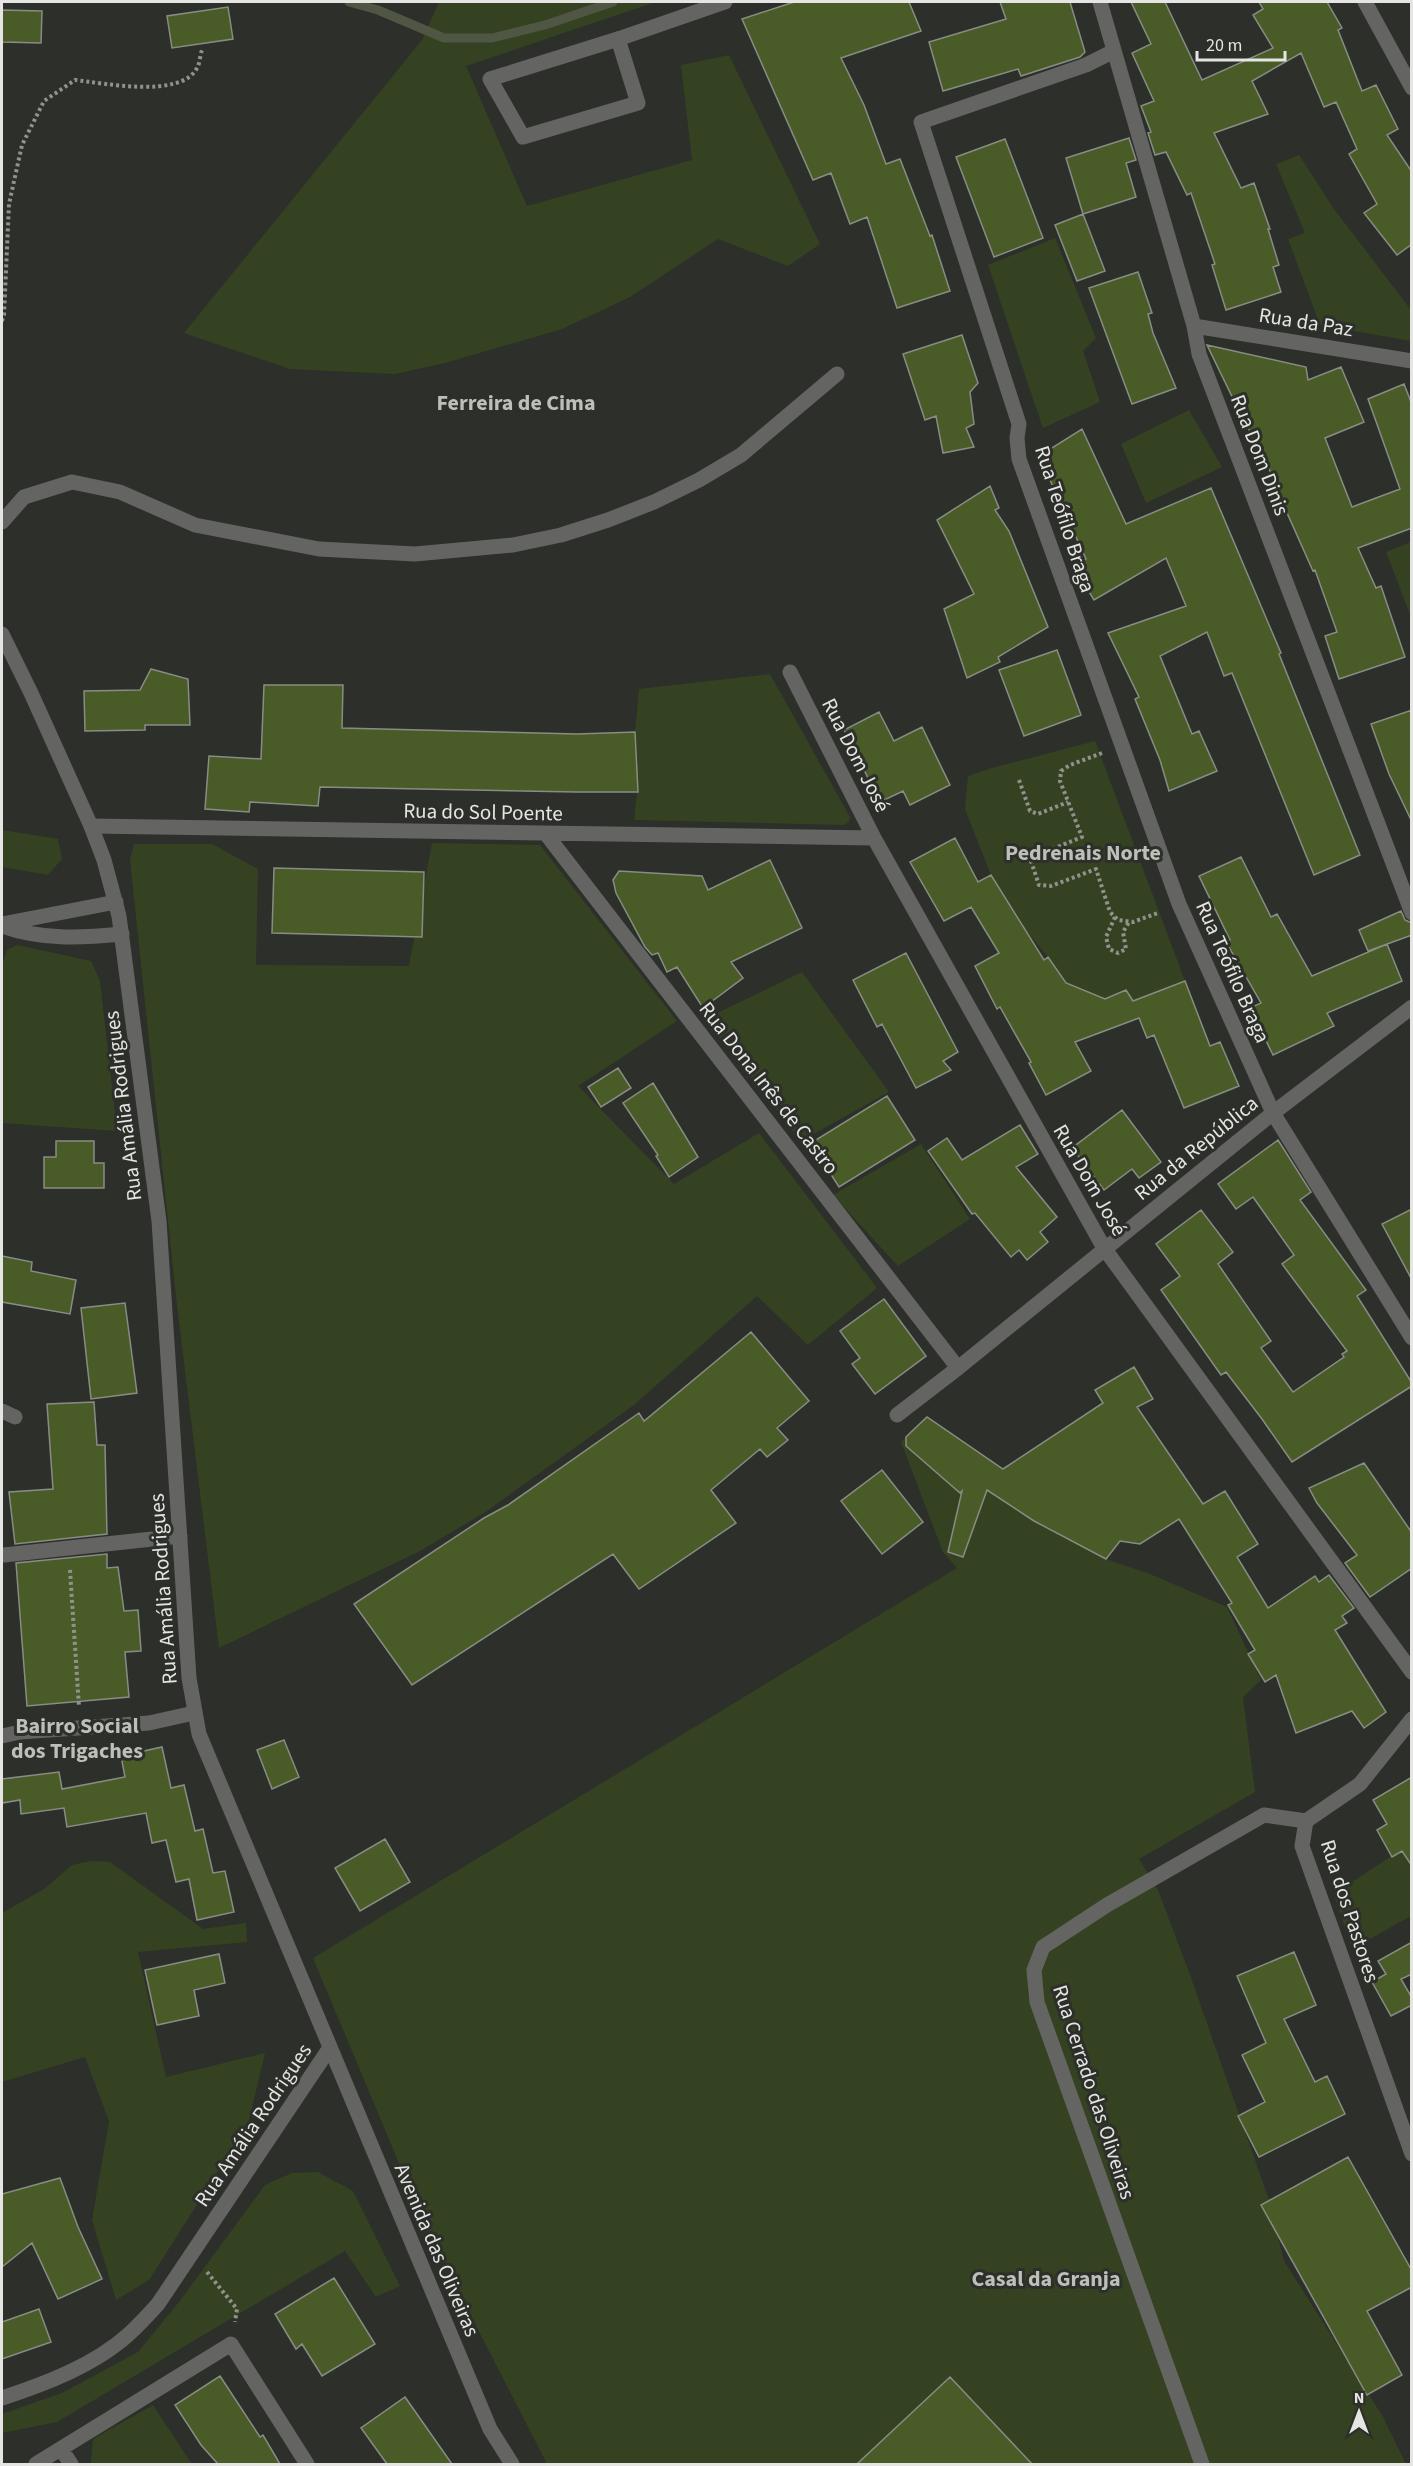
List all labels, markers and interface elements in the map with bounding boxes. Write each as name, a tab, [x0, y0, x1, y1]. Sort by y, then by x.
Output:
scale bar	[1197, 24, 1286, 62]
text: 20 m	[1206, 33, 1242, 58]
street label: Rua da Paz	[1257, 300, 1355, 344]
district label: Ferreira de Cima	[436, 387, 596, 419]
street label: Rua Dom Dinis	[1223, 390, 1297, 520]
street label: Rua Teófilo Braga	[1027, 442, 1103, 596]
street label: Rua Dom José	[814, 693, 898, 817]
street label: Rua do Sol Poente	[403, 796, 563, 828]
district label: Pedrenais Norte	[1005, 837, 1161, 869]
street label: Rua Teófilo Braga	[1188, 896, 1278, 1048]
street label: Rua Dona Inês de Castro	[692, 995, 846, 1181]
street label: Rua Amália Rodrigues	[96, 1009, 150, 1203]
street label: Rua da República	[1128, 1089, 1264, 1207]
street label: Rua Dom José	[1046, 1119, 1134, 1241]
street label: Rua Amália Rodrigues	[141, 1492, 185, 1685]
district label: Bairro Social dos Trigaches	[11, 1710, 143, 1767]
street label: Rua dos Pastores	[1313, 1836, 1387, 1986]
street label: Rua Cerrado das Oliveiras	[1045, 1981, 1143, 2203]
street label: Rua Amália Rodrigues	[187, 2037, 319, 2213]
street label: Avenida das Oliveiras	[387, 2159, 487, 2341]
district label: Casal da Granja	[971, 2263, 1121, 2295]
north arrow	[1329, 2382, 1389, 2442]
text: N	[1354, 2387, 1364, 2409]

